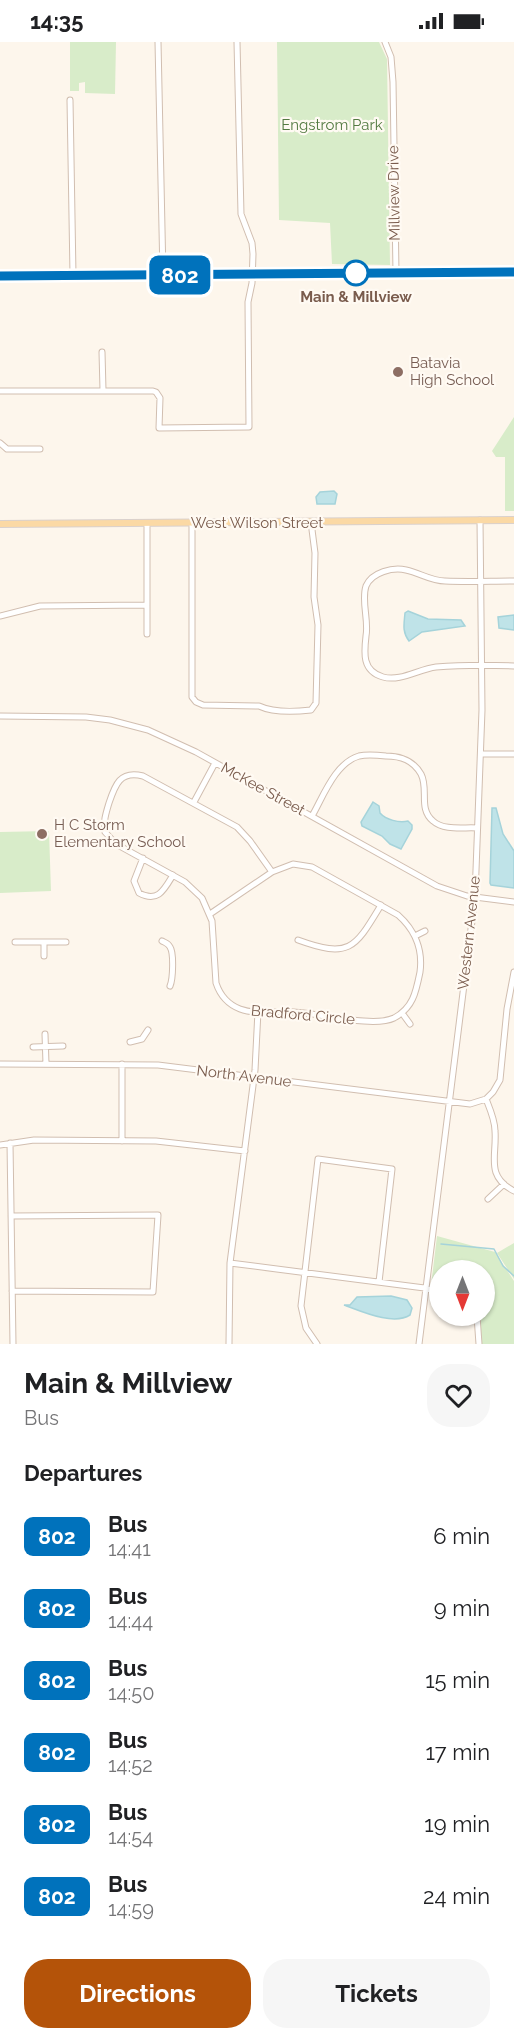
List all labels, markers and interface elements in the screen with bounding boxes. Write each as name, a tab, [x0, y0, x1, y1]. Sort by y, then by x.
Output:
text: 14:35	[30, 8, 83, 34]
park label: Engstrom Park	[281, 116, 383, 134]
street label: Millview Drive	[384, 145, 404, 241]
line badge: 802	[146, 256, 214, 294]
marker: Main & Millview	[343, 260, 369, 286]
text: 802	[161, 263, 199, 288]
place label: Main & Millview	[300, 288, 412, 306]
place label: Batavia High School	[410, 354, 495, 389]
marker: Batavia High School	[391, 365, 405, 379]
street label: West Wilson Street	[191, 514, 323, 532]
street label: McKee Street	[218, 758, 308, 820]
place label: H C Storm Elementary School	[54, 816, 186, 851]
marker: H C Storm Elementary School	[35, 827, 49, 841]
street label: Western Avenue	[454, 875, 484, 991]
street label: Bradford Circle	[250, 1001, 356, 1029]
street label: North Avenue	[196, 1061, 293, 1091]
north arrow	[429, 1260, 495, 1326]
map controls	[429, 1260, 495, 1326]
button: heart	[427, 1364, 490, 1427]
text: Main & Millview	[24, 1367, 232, 1400]
text: Bus	[24, 1406, 59, 1430]
text: Departures	[24, 1460, 142, 1486]
text: Bus	[108, 1511, 147, 1537]
text: 6 min	[433, 1523, 490, 1549]
text: 802	[38, 1524, 76, 1549]
text: 14:41	[108, 1537, 151, 1561]
text: Bus	[108, 1583, 147, 1609]
text: 9 min	[434, 1595, 490, 1621]
text: 802	[38, 1596, 76, 1621]
text: 14:44	[108, 1609, 153, 1633]
text: Bus	[108, 1655, 147, 1681]
text: 15 min	[425, 1667, 490, 1693]
text: 802	[38, 1668, 76, 1693]
text: 14:50	[108, 1681, 154, 1705]
text: Bus	[108, 1727, 147, 1753]
text: 17 min	[425, 1739, 490, 1765]
text: 802	[38, 1740, 76, 1765]
text: 14:52	[108, 1753, 153, 1777]
text: Bus	[108, 1799, 147, 1825]
text: 19 min	[424, 1811, 490, 1837]
text: 802	[38, 1812, 76, 1837]
text: 14:54	[108, 1825, 153, 1849]
text: Bus	[108, 1871, 147, 1897]
text: 24 min	[423, 1883, 490, 1909]
text: 802	[38, 1884, 76, 1909]
text: 14:59	[108, 1897, 154, 1921]
button: Directions	[24, 1959, 251, 2028]
button: Tickets	[263, 1959, 490, 2028]

